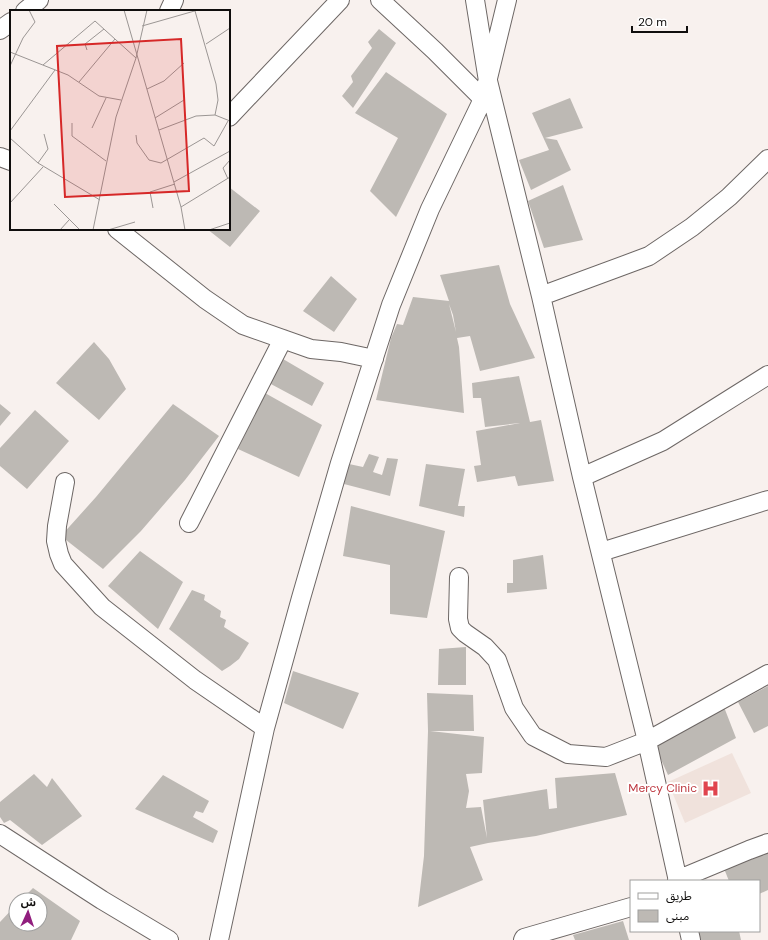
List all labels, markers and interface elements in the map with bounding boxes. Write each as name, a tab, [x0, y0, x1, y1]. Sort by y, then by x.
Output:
scale bar	[632, 8, 687, 34]
inset map	[10, 10, 230, 230]
text: 20 m	[638, 14, 667, 30]
hospital icon: Mercy Clinic	[700, 778, 720, 798]
place label: Mercy Clinic	[628, 780, 697, 796]
legend	[630, 880, 760, 932]
text: طريق	[666, 888, 692, 904]
north arrow	[8, 892, 48, 932]
text: ش	[21, 895, 36, 909]
text: مبنى	[666, 908, 689, 924]

